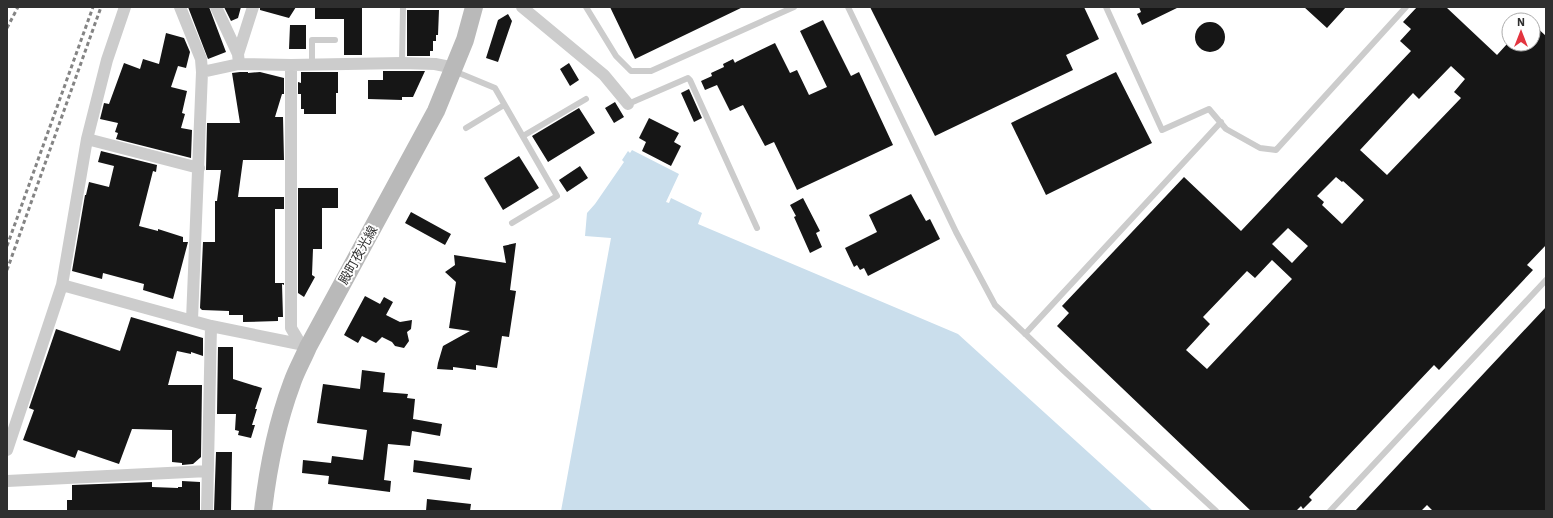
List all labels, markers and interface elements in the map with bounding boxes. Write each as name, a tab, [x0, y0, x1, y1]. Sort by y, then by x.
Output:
north arrow	[1501, 12, 1541, 52]
text: N	[1517, 15, 1525, 29]
street label: 殿町夜光線	[335, 222, 381, 288]

